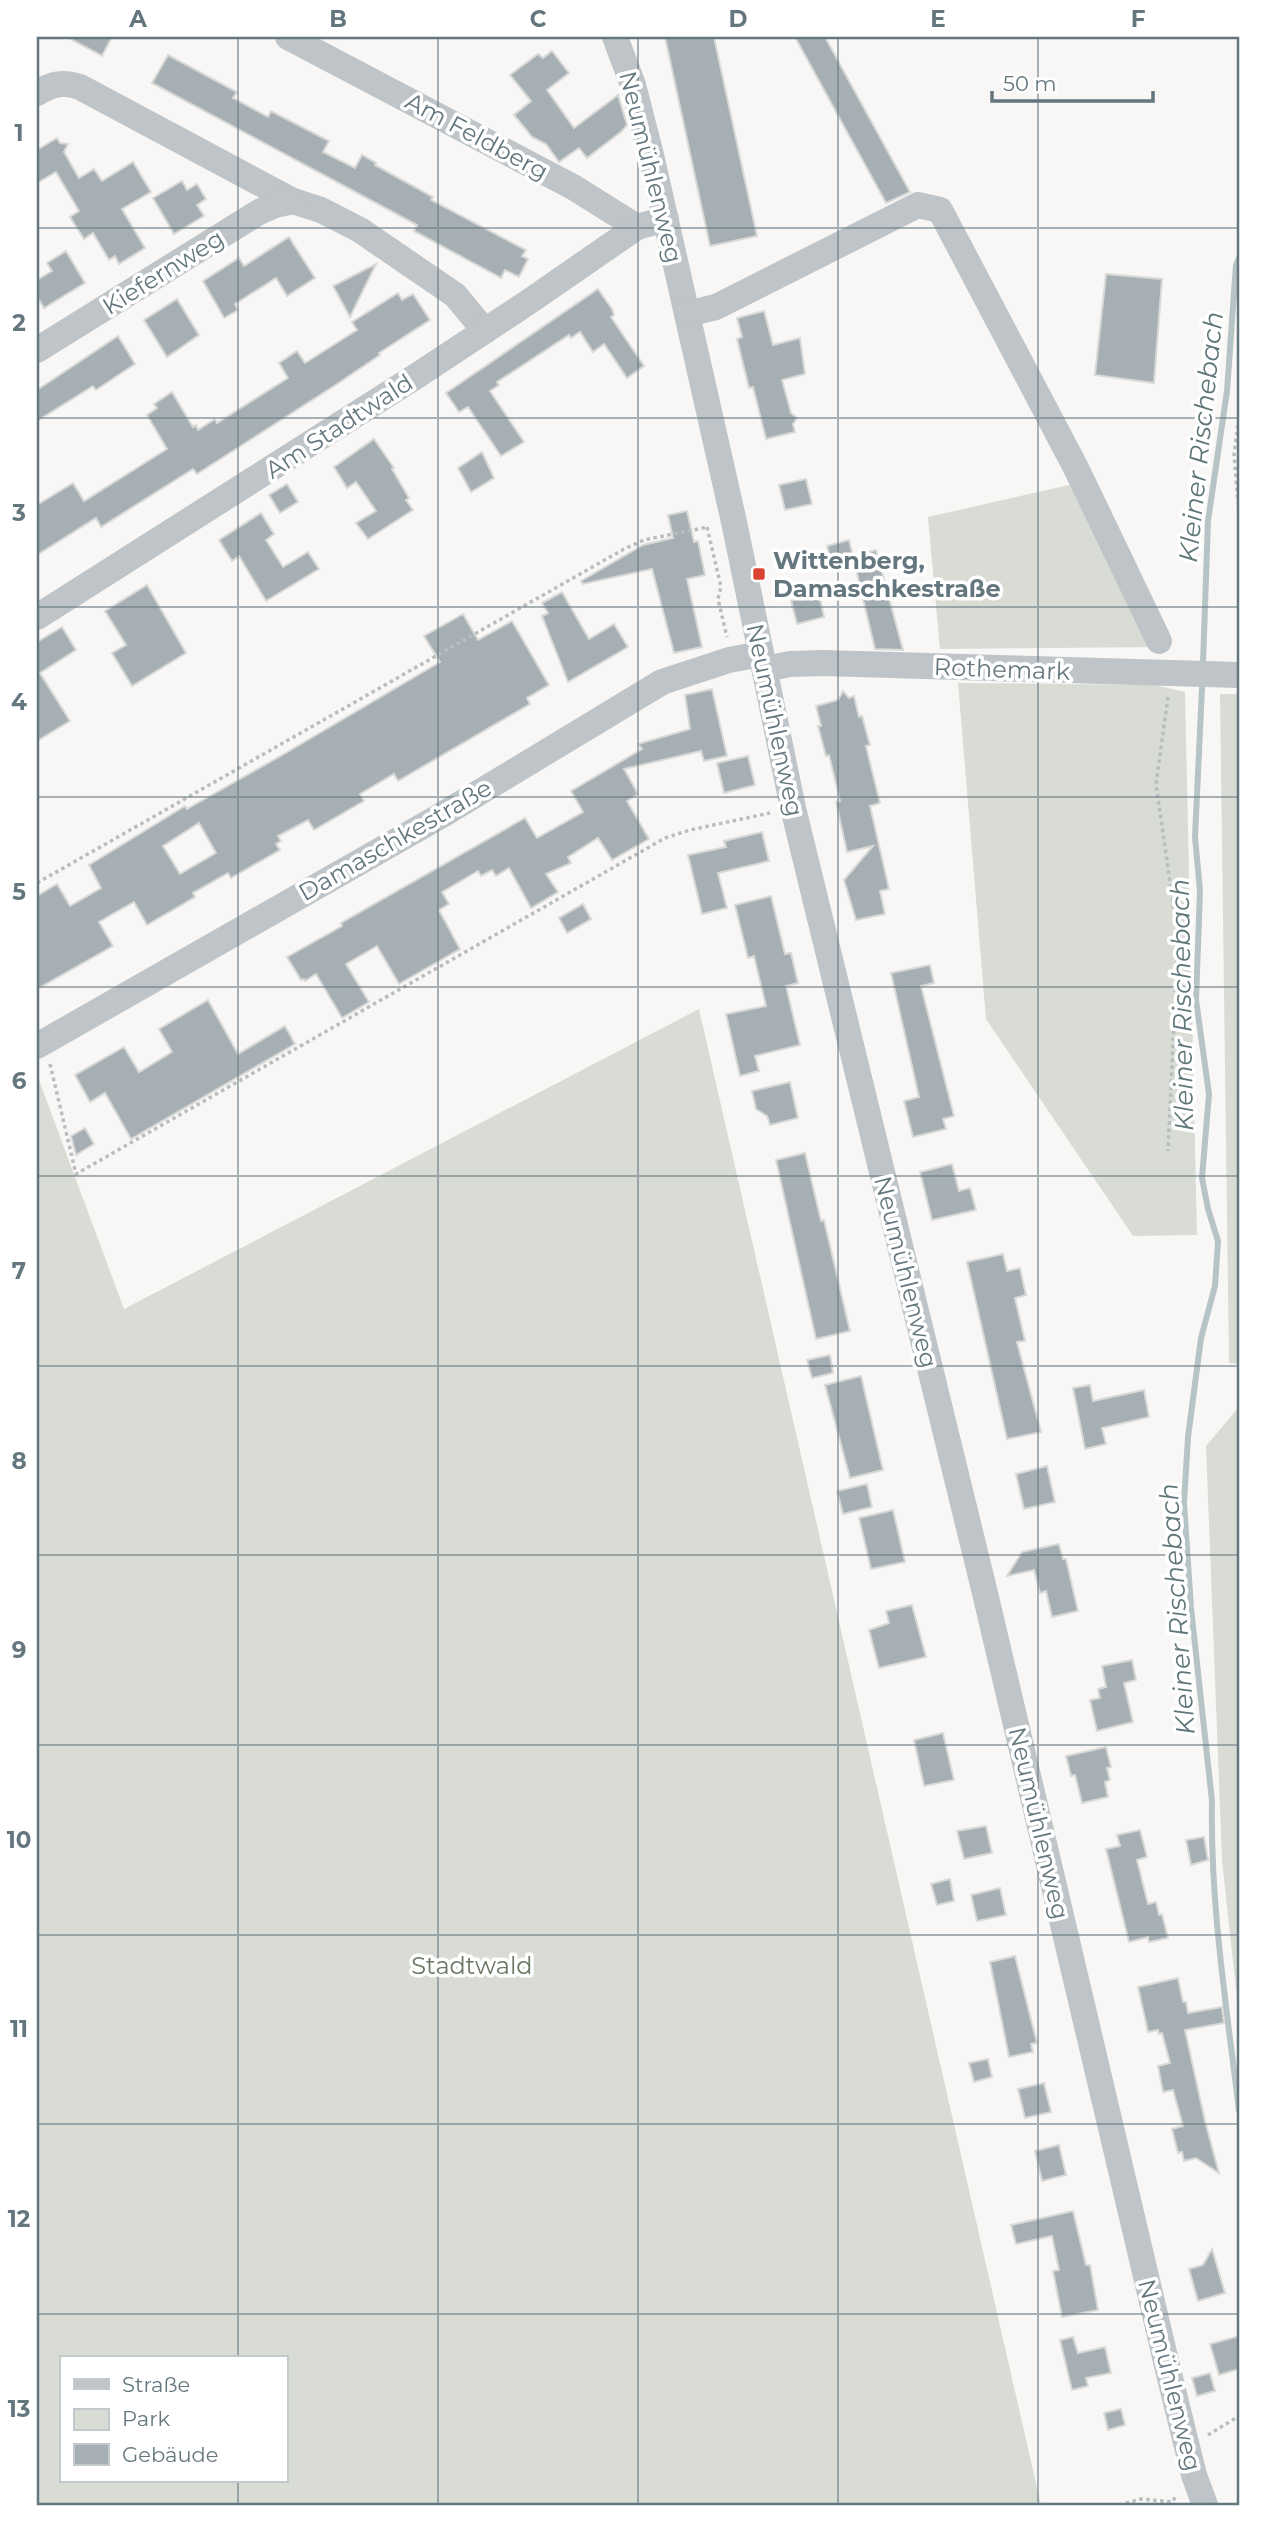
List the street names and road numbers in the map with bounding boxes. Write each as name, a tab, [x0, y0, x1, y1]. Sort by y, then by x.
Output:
street label: Neumühlenweg	[613, 68, 689, 266]
street label: Am Feldberg	[401, 86, 553, 186]
street label: Kiefernweg	[97, 223, 229, 321]
street label: Am Stadtwald	[260, 367, 418, 485]
street label: Neumühlenweg	[740, 621, 810, 819]
street label: Rothemark	[933, 652, 1071, 686]
street label: Damaschkestraße	[293, 773, 497, 907]
street label: Neumühlenweg	[868, 1173, 944, 1371]
street label: Neumühlenweg	[1003, 1724, 1075, 1922]
street label: Neumühlenweg	[1132, 2276, 1208, 2474]

